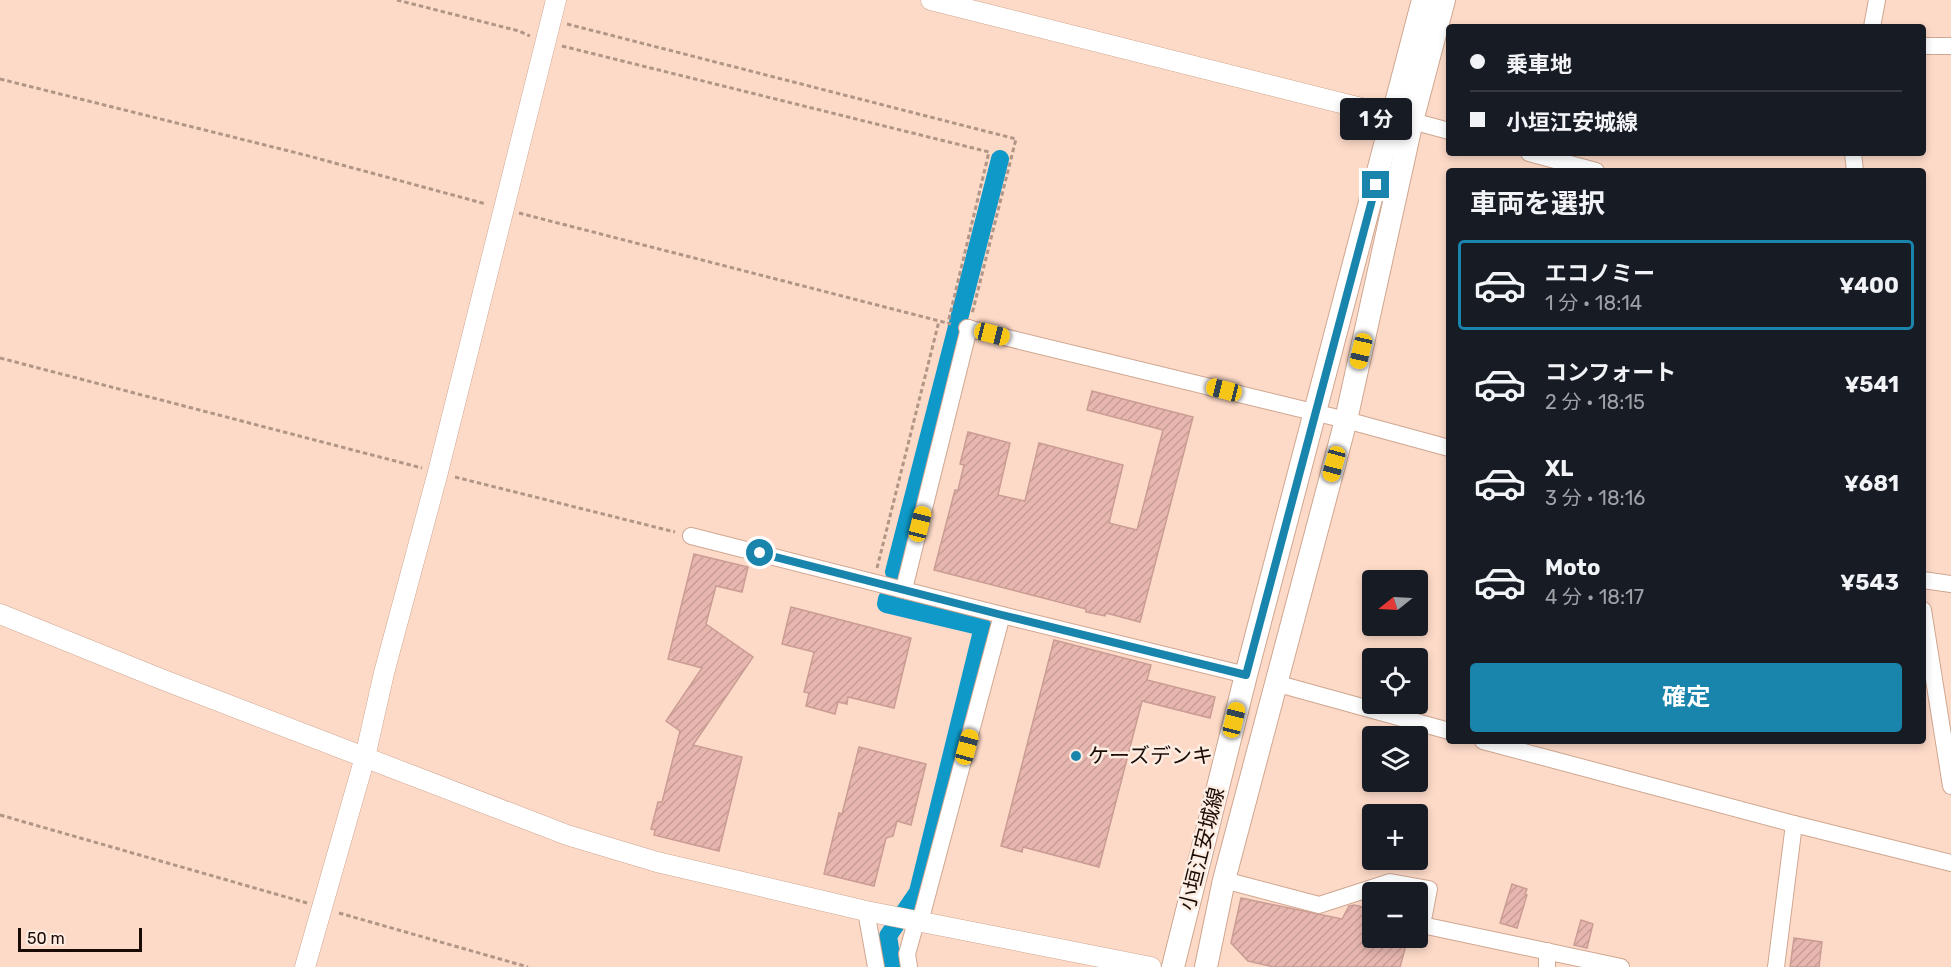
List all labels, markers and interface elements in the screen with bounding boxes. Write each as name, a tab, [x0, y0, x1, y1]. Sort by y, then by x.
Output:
text: 乗車地	[1506, 51, 1572, 78]
callout: 1 分	[1340, 98, 1412, 140]
text: 1 分	[1359, 107, 1393, 131]
text: 小垣江安城線	[1506, 109, 1638, 136]
route end	[1362, 171, 1389, 198]
text: 車両を選択	[1470, 188, 1605, 220]
icon: car	[1473, 258, 1527, 312]
text: エコノミー	[1545, 260, 1655, 287]
text: ¥400	[1839, 272, 1899, 299]
text: 1 分 · 18:14	[1545, 291, 1642, 315]
car	[972, 321, 1012, 347]
car	[1348, 331, 1374, 371]
icon: car	[1473, 357, 1527, 411]
text: コンフォート	[1545, 359, 1676, 386]
text: ¥541	[1844, 371, 1899, 398]
car	[1204, 377, 1244, 403]
text: 2 分 · 18:15	[1545, 390, 1645, 414]
car	[1321, 444, 1347, 484]
text: XL	[1545, 455, 1573, 482]
icon: car	[1473, 456, 1527, 510]
text: ¥681	[1844, 470, 1899, 497]
text: 3 分 · 18:16	[1545, 486, 1645, 510]
car	[907, 504, 933, 544]
route start	[746, 539, 773, 566]
text: Moto	[1545, 554, 1600, 581]
icon: car	[1473, 555, 1527, 609]
text: ¥543	[1840, 569, 1899, 596]
north arrow	[1362, 570, 1428, 636]
map controls	[1362, 570, 1428, 948]
text: 4 分 · 18:17	[1545, 585, 1644, 609]
button: locate	[1362, 648, 1428, 714]
button: 確定	[1470, 663, 1902, 732]
car	[1221, 700, 1247, 740]
button: layers	[1362, 726, 1428, 792]
car	[954, 727, 980, 767]
place label: ケーズデンキ	[1088, 743, 1213, 768]
marker: ケーズデンキ	[1069, 749, 1083, 763]
street label: 小垣江安城線	[1174, 785, 1229, 913]
button: +	[1362, 804, 1428, 870]
button: −	[1362, 882, 1428, 948]
scale bar	[18, 925, 142, 952]
text: 50 m	[27, 929, 65, 948]

